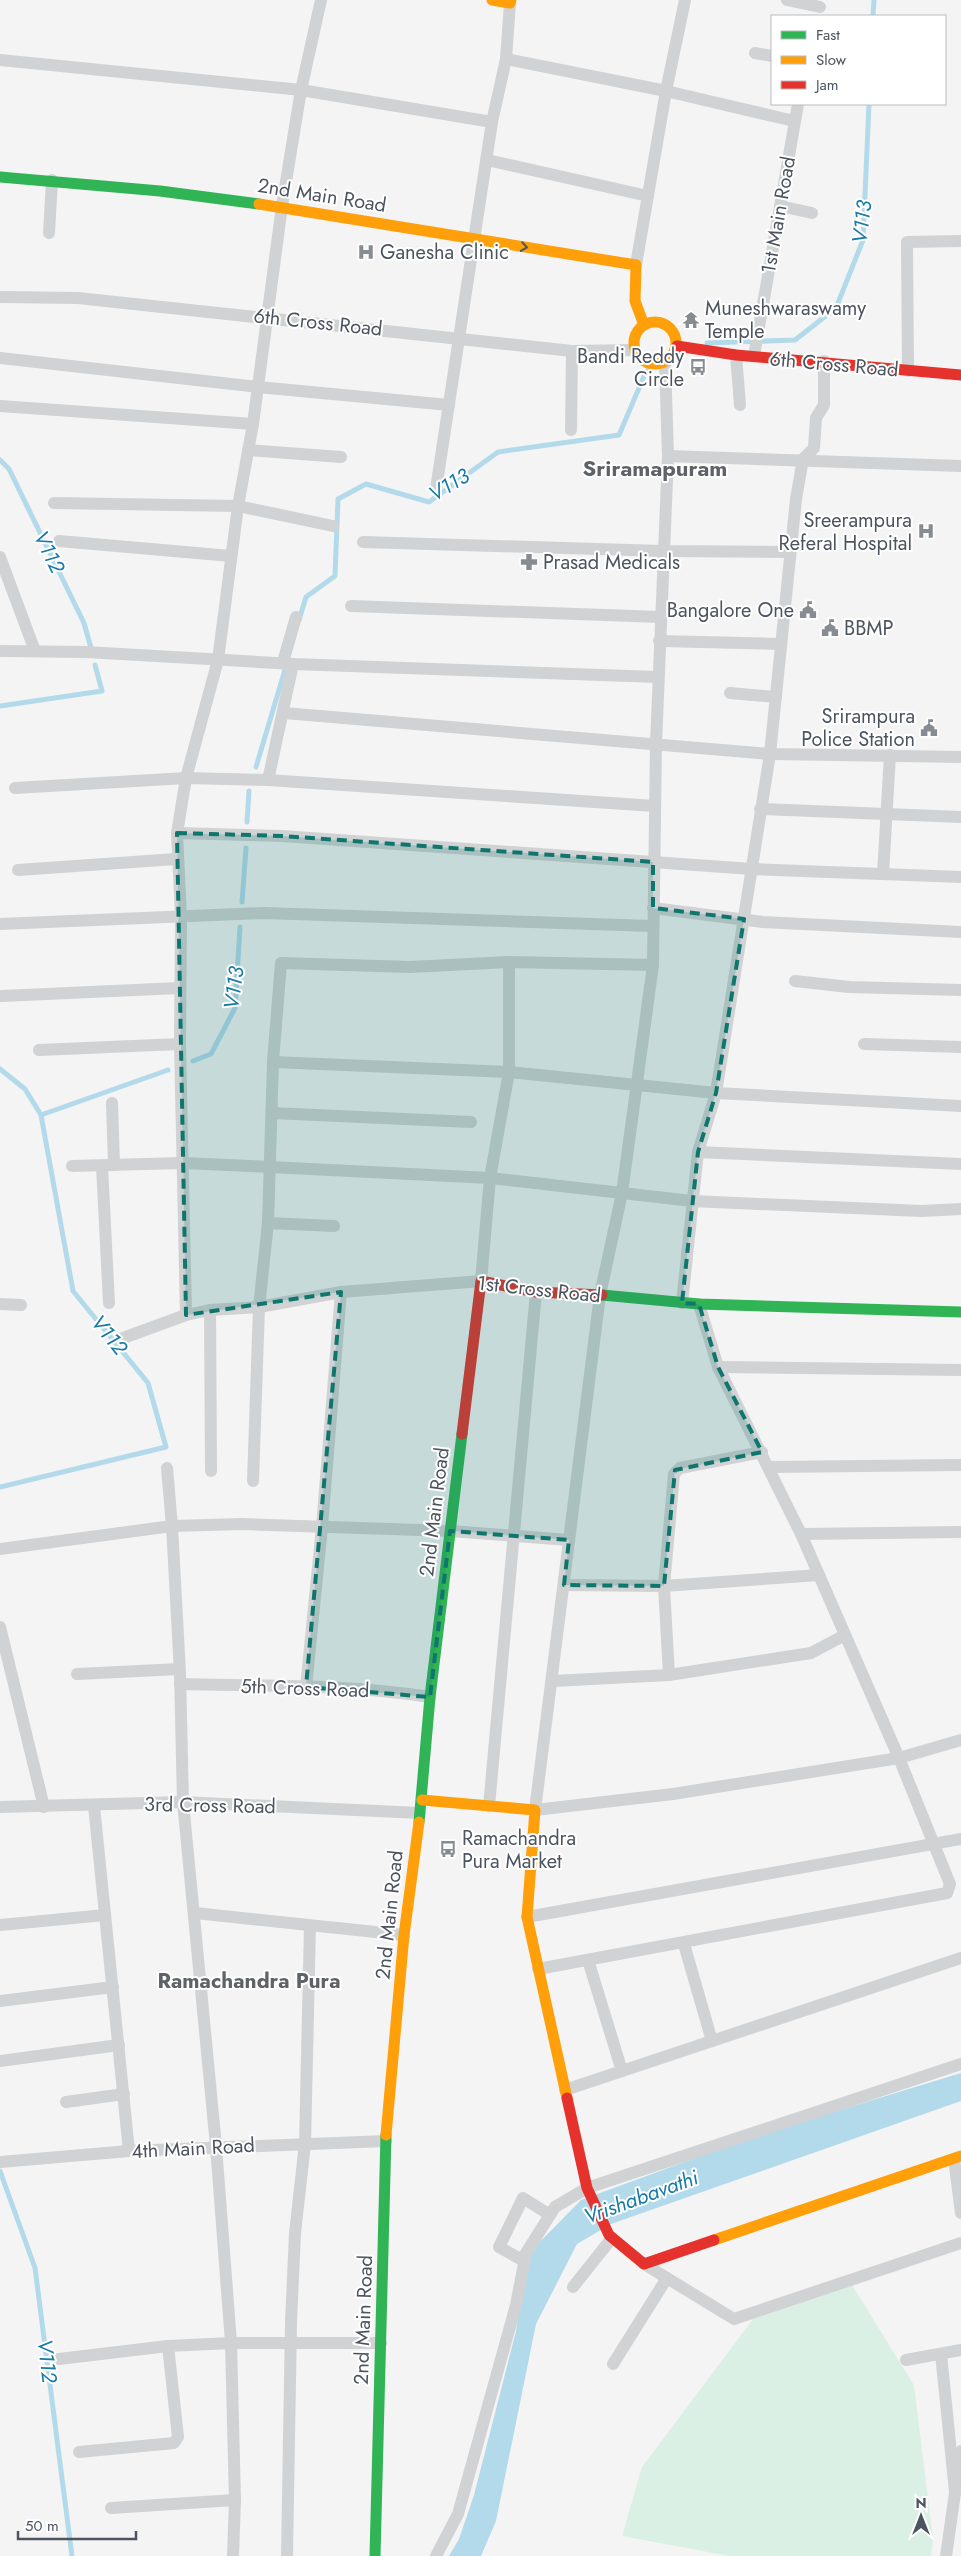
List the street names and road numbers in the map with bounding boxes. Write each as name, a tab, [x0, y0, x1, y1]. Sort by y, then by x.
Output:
street label: 1st Main Road	[754, 154, 803, 276]
street label: 2nd Main Road	[255, 171, 388, 220]
street label: 6th Cross Road	[252, 301, 384, 344]
street label: 6th Cross Road	[768, 344, 900, 385]
street label: 1st Cross Road	[476, 1269, 602, 1310]
street label: 2nd Main Road	[412, 1446, 457, 1578]
street label: 5th Cross Road	[240, 1672, 370, 1705]
street label: 3rd Cross Road	[144, 1790, 276, 1821]
street label: 2nd Main Road	[368, 1849, 411, 1981]
street label: 4th Main Road	[131, 2131, 256, 2166]
street label: 2nd Main Road	[347, 2255, 380, 2385]

